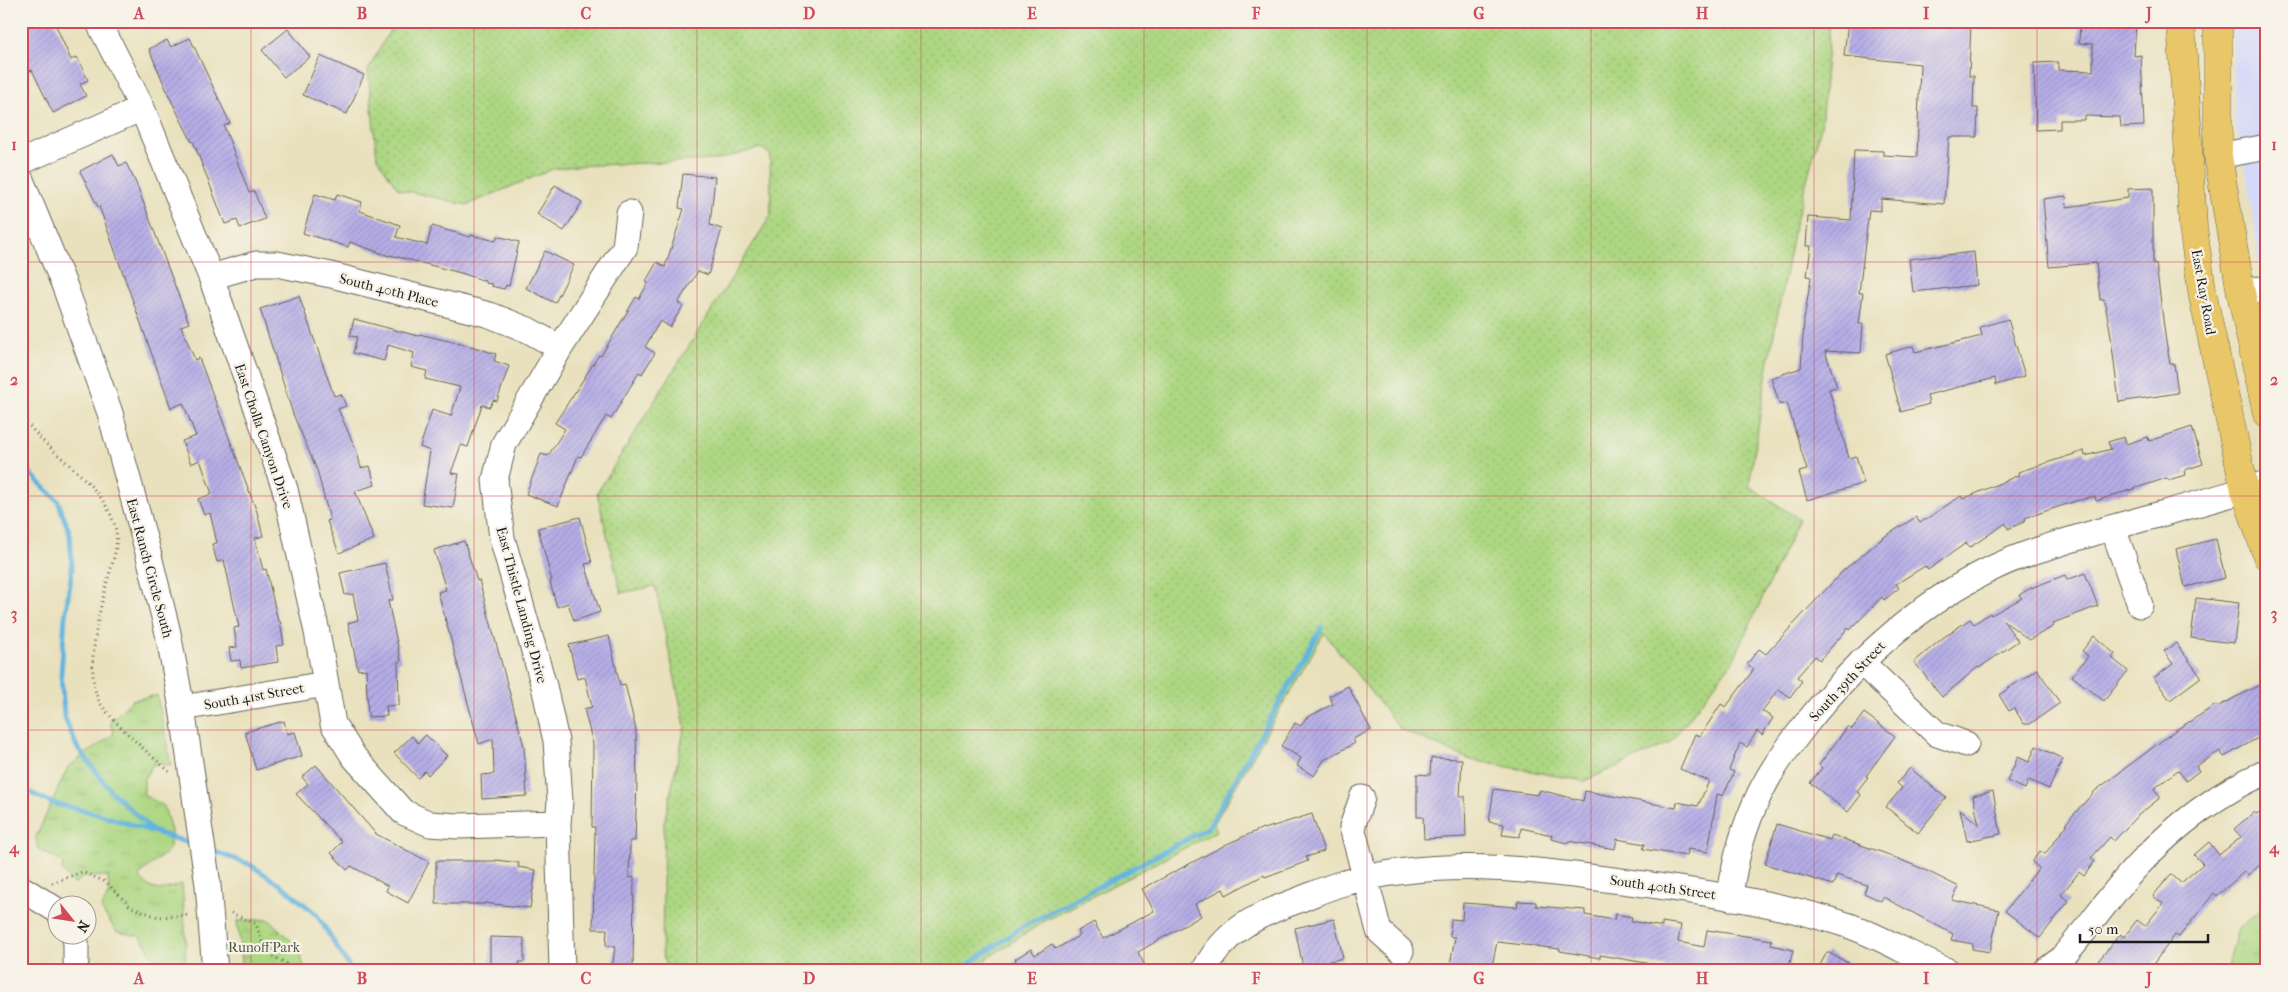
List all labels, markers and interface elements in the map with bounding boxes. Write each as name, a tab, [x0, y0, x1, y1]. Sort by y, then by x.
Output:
text: A	[133, 4, 145, 23]
text: B	[357, 4, 367, 23]
text: C	[581, 4, 592, 23]
text: D	[803, 4, 815, 23]
text: E	[1027, 4, 1037, 23]
text: F	[1251, 4, 1261, 23]
text: G	[1473, 4, 1485, 23]
text: H	[1696, 4, 1709, 23]
text: I	[1923, 4, 1930, 23]
text: J	[2144, 4, 2152, 24]
text: 1	[11, 135, 17, 154]
text: 1	[2271, 135, 2277, 154]
street label: East Ray Road	[2188, 248, 2219, 336]
street label: South 40th Place	[337, 270, 440, 311]
street label: East Cholla Canyon Drive	[231, 361, 296, 511]
text: 2	[10, 370, 18, 389]
text: 2	[2270, 370, 2278, 389]
street label: East Ranch Circle South	[123, 496, 176, 640]
street label: East Thistle Landing Drive	[492, 525, 551, 685]
text: 3	[11, 604, 17, 624]
text: 3	[2271, 604, 2277, 624]
street label: South 39th Street	[1806, 638, 1889, 725]
street label: South 41st Street	[203, 679, 305, 714]
text: 4	[8, 838, 20, 858]
text: 4	[2268, 838, 2280, 858]
street label: South 40th Street	[1609, 872, 1717, 903]
north arrow	[48, 894, 98, 944]
scale bar	[2080, 912, 2208, 944]
text: N	[73, 917, 93, 935]
text: 50 m	[2088, 920, 2119, 938]
park label: Runoff Park	[228, 939, 301, 956]
text: A	[133, 969, 145, 988]
text: B	[357, 969, 367, 988]
text: C	[581, 969, 592, 988]
text: D	[803, 969, 815, 988]
text: E	[1027, 969, 1037, 988]
text: F	[1251, 969, 1261, 988]
text: G	[1473, 969, 1485, 988]
text: H	[1696, 969, 1709, 988]
text: I	[1923, 969, 1930, 988]
text: J	[2144, 969, 2152, 989]

